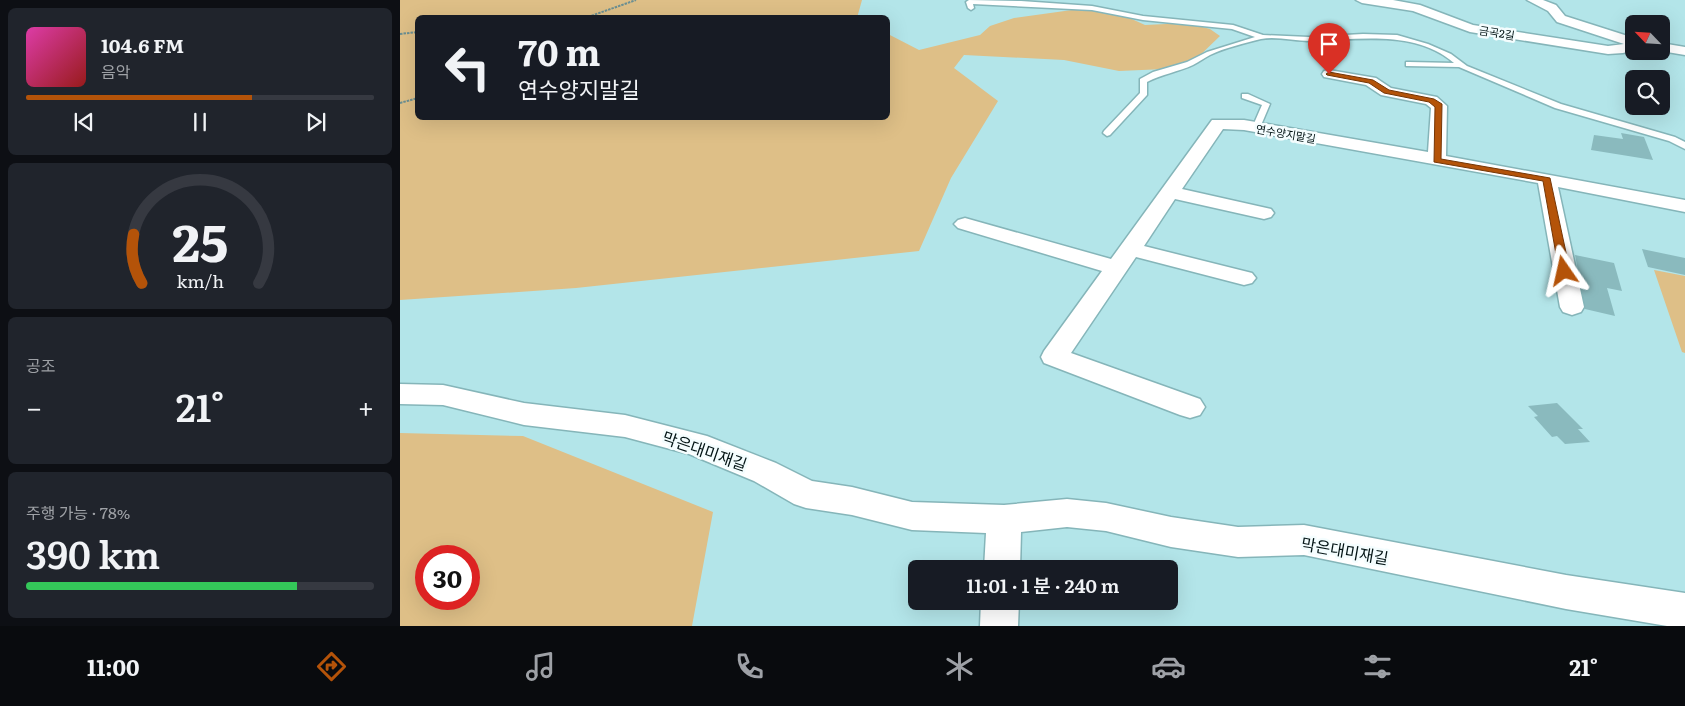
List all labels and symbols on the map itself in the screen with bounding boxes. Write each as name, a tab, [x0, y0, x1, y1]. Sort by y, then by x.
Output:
north arrow	[1625, 15, 1670, 60]
street label: 금곡2길	[1478, 21, 1516, 43]
pin	[1308, 23, 1350, 74]
street label: 연수양지말길	[1255, 120, 1317, 146]
position arrow	[1537, 244, 1589, 296]
street label: 막은대미재길	[659, 424, 751, 476]
street label: 막은대미재길	[1299, 531, 1391, 569]
speed limit sign: 30	[415, 545, 480, 610]

